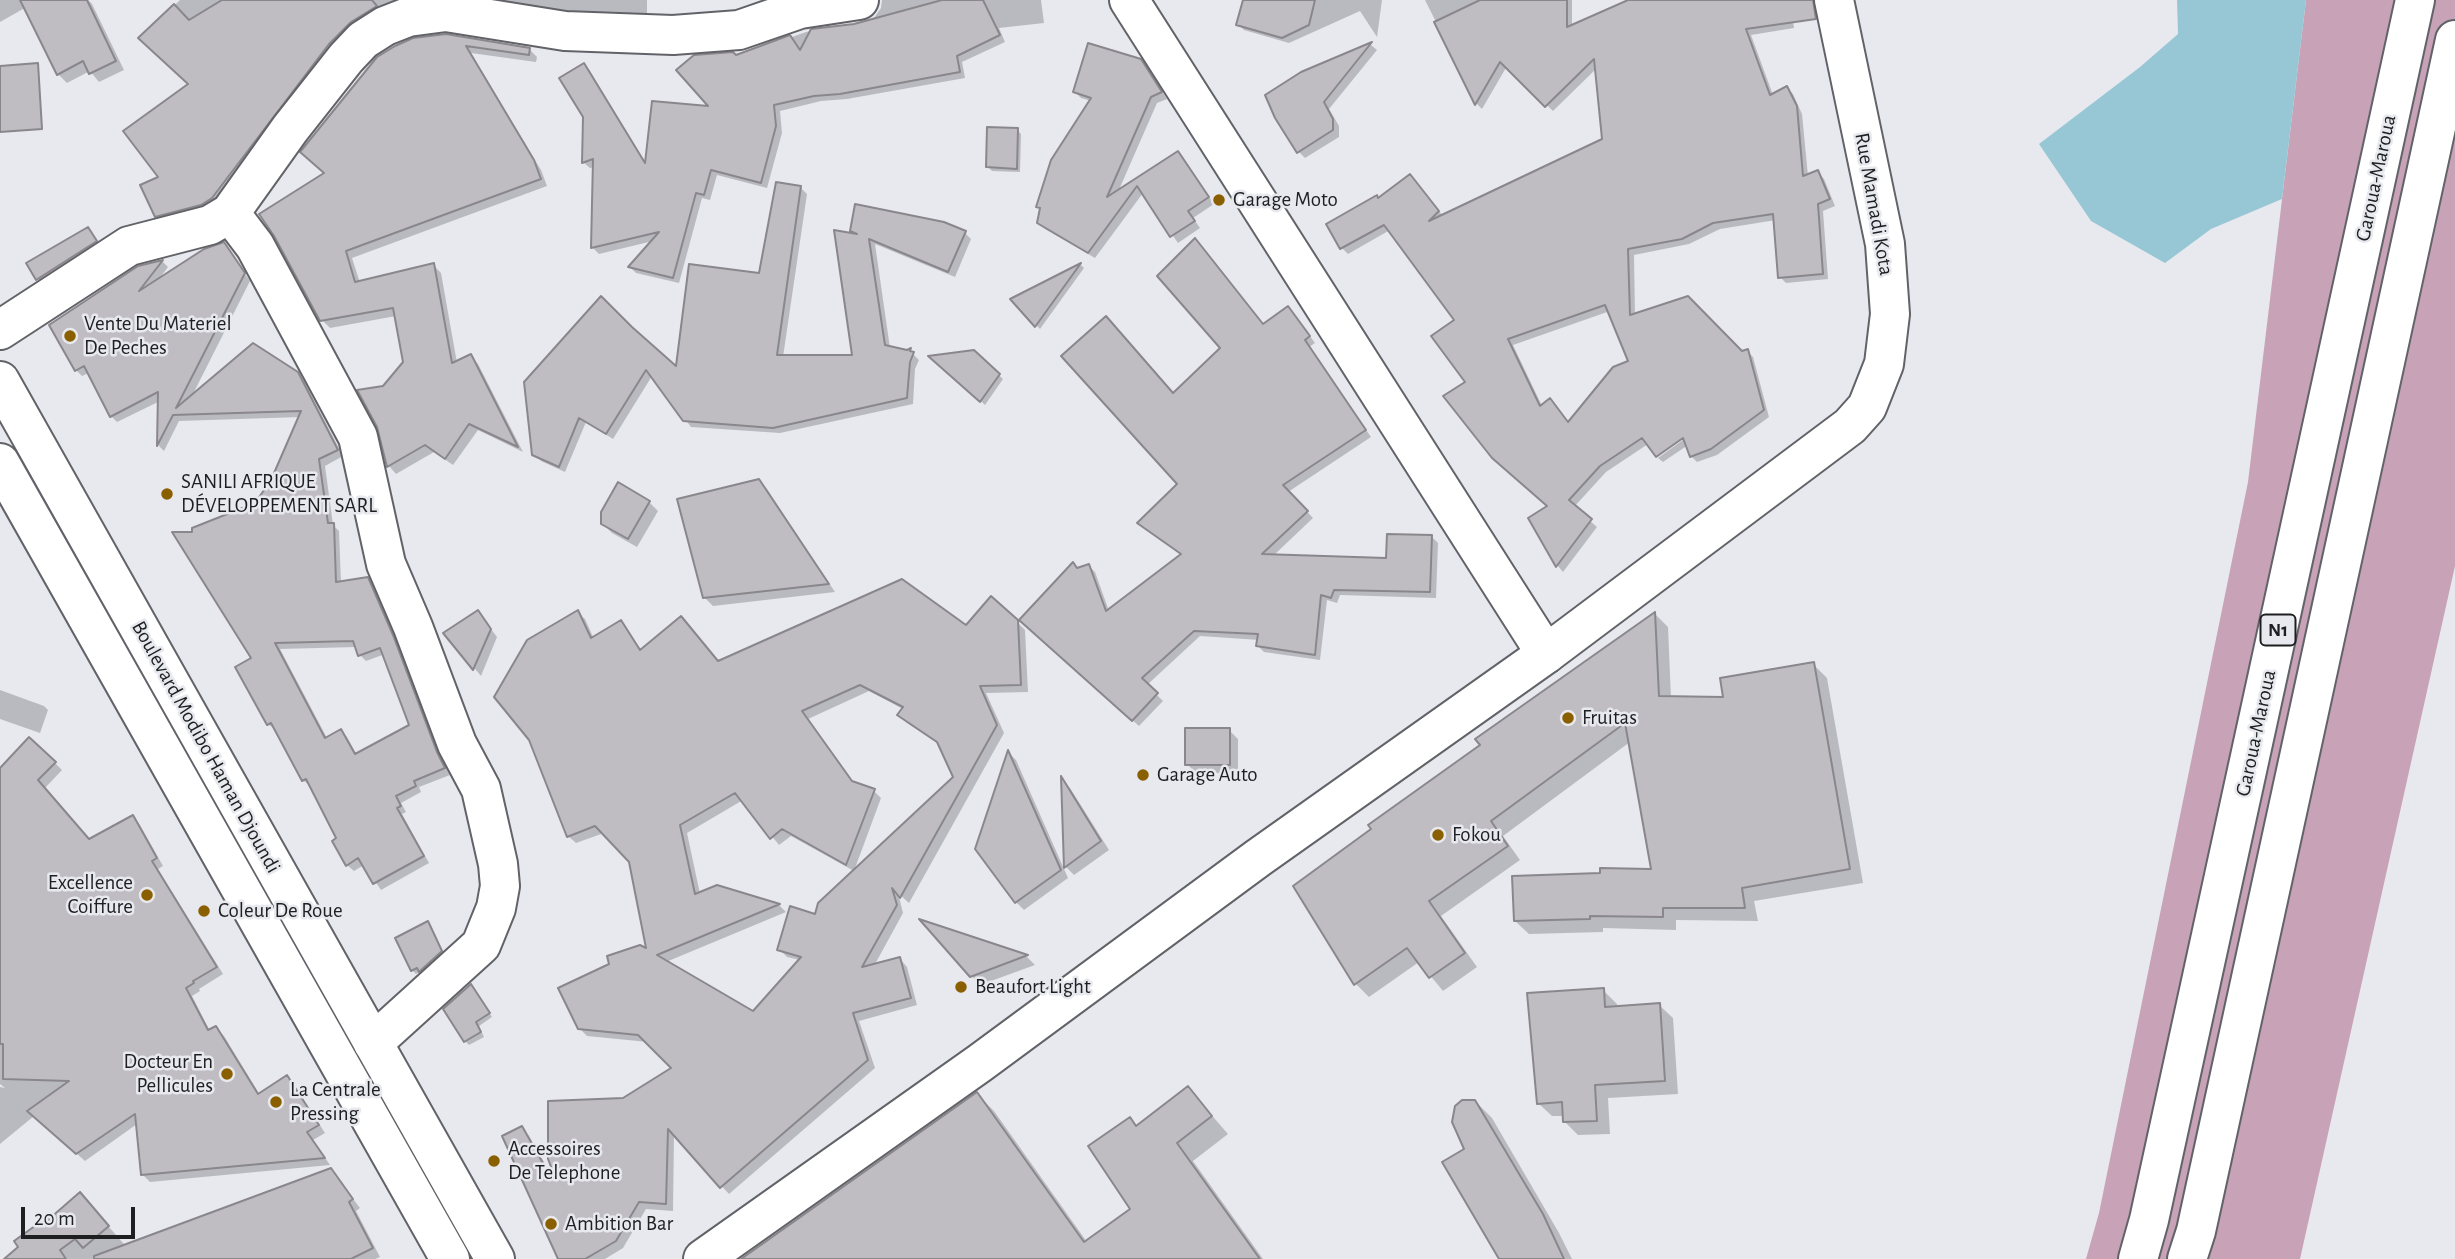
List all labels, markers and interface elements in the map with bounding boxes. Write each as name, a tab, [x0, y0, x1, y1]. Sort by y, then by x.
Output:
street label: Garoua-Maroua	[2350, 113, 2402, 243]
street label: Rue Mamadi Kota	[1849, 131, 1899, 277]
place label: Garage Moto	[1233, 187, 1338, 213]
marker: Garage Moto	[1211, 192, 1227, 208]
place label: Vente Du Materiel De Peches	[84, 311, 232, 361]
marker: Vente Du Materiel De Peches	[62, 328, 78, 344]
place label: SANILI AFRIQUE DÉVELOPPEMENT SARL	[181, 469, 377, 519]
marker: SANILI AFRIQUE DÉVELOPPEMENT SARL	[159, 486, 175, 502]
road number: N1	[2260, 614, 2296, 646]
street label: Boulevard Modibo Haman Djoundi	[126, 616, 286, 878]
street label: Garoua-Maroua	[2230, 668, 2282, 798]
place label: Fruitas	[1582, 705, 1637, 731]
marker: Fruitas	[1560, 710, 1576, 726]
place label: Garage Auto	[1157, 762, 1258, 788]
marker: Garage Auto	[1135, 767, 1151, 783]
place label: Fokou	[1452, 822, 1501, 848]
marker: Fokou	[1430, 827, 1446, 843]
place label: Excellence Coiffure	[48, 870, 133, 920]
marker: Excellence Coiffure	[139, 887, 155, 903]
place label: Coleur De Roue	[218, 898, 343, 924]
marker: Coleur De Roue	[196, 903, 212, 919]
place label: Beaufort Light	[975, 974, 1091, 1000]
marker: Beaufort Light	[953, 979, 969, 995]
place label: Docteur En Pellicules	[123, 1049, 213, 1099]
marker: Docteur En Pellicules	[219, 1066, 235, 1082]
place label: La Centrale Pressing	[290, 1077, 381, 1127]
marker: La Centrale Pressing	[268, 1094, 284, 1110]
place label: Accessoires De Telephone	[508, 1136, 620, 1186]
marker: Accessoires De Telephone	[486, 1153, 502, 1169]
scale bar	[24, 1192, 138, 1236]
text: 20 m	[34, 1208, 75, 1229]
place label: Ambition Bar	[565, 1211, 673, 1237]
marker: Ambition Bar	[543, 1216, 559, 1232]

